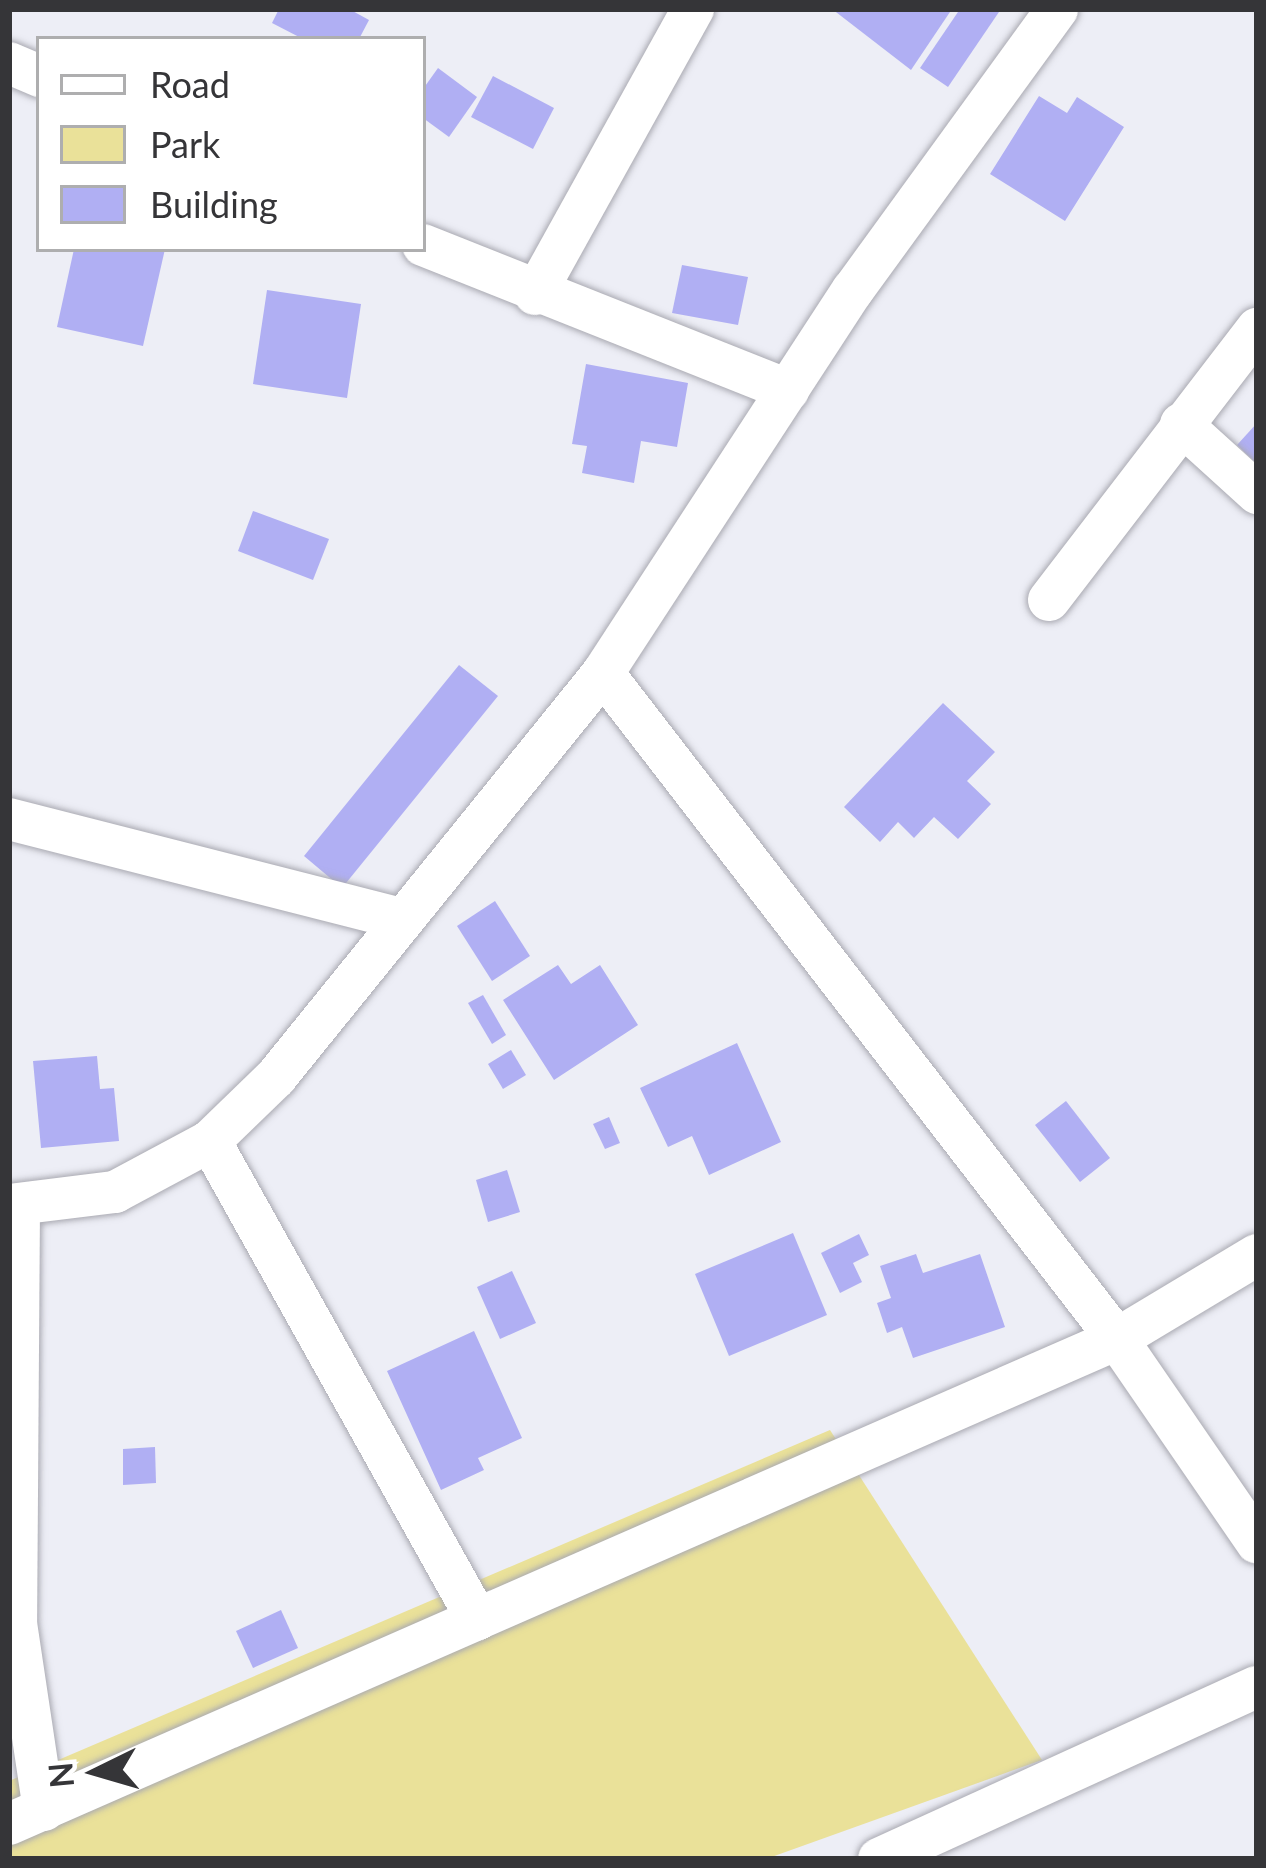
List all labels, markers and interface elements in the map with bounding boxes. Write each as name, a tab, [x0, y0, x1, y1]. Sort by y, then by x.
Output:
legend	[36, 36, 426, 252]
text: Road	[150, 62, 230, 106]
text: Park	[150, 122, 220, 166]
text: Building	[150, 182, 278, 226]
north arrow	[36, 1712, 156, 1832]
text: N	[39, 1761, 81, 1790]

